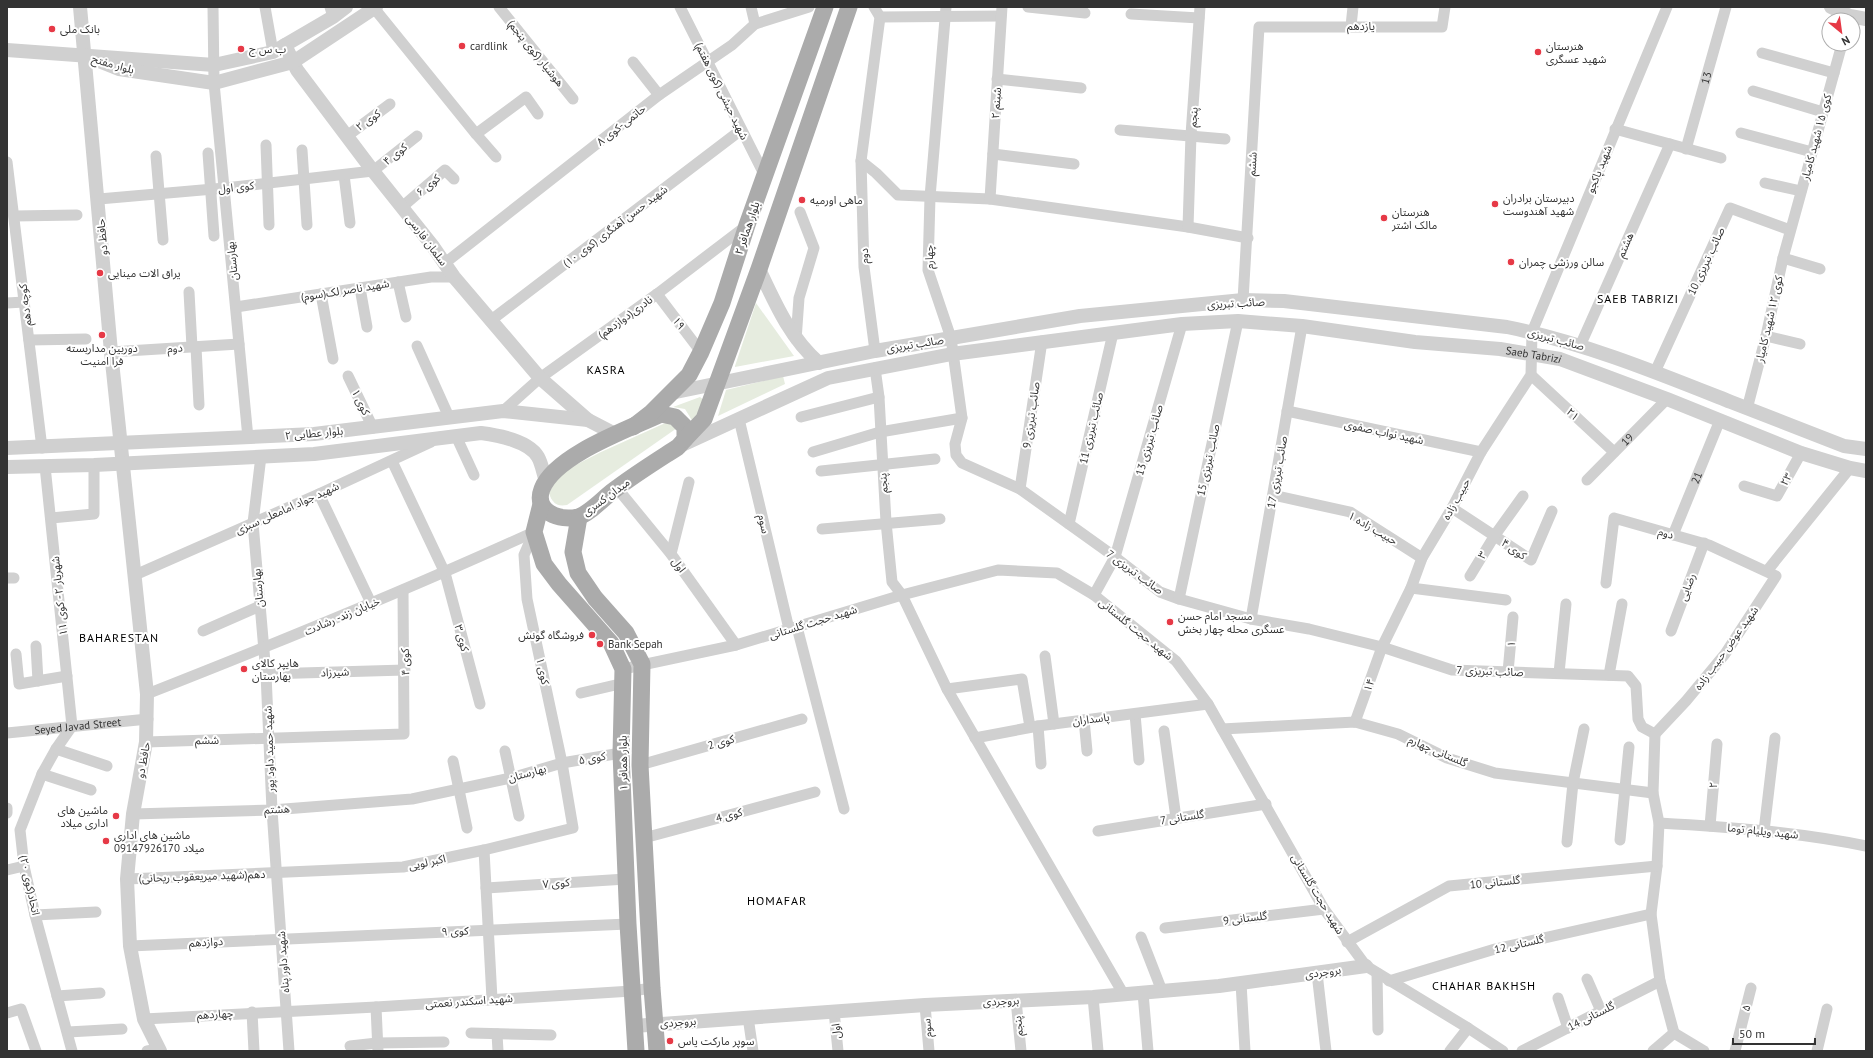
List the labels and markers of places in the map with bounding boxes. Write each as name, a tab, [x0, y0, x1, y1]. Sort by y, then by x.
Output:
place label: بانک ملی	[60, 22, 100, 36]
marker: بانک ملی	[47, 24, 57, 34]
place label: cardlink	[470, 39, 508, 53]
place label: هنرستان شهید عسگری	[1546, 39, 1607, 66]
marker: cardlink	[457, 41, 467, 51]
place label: ب س ج	[249, 42, 286, 57]
marker: ب س ج	[236, 44, 246, 54]
marker: هنرستان شهید عسگری	[1533, 47, 1543, 57]
place label: دبیرستان برادران شهید آهندوست	[1503, 191, 1575, 218]
place label: ماهی اورمیه	[810, 193, 863, 207]
marker: ماهی اورمیه	[797, 195, 807, 205]
marker: دبیرستان برادران شهید آهندوست	[1490, 199, 1500, 209]
place label: هنرستان مالک اشتر	[1391, 205, 1437, 232]
marker: هنرستان مالک اشتر	[1379, 213, 1389, 223]
place label: سالن ورزشی چمران	[1519, 255, 1604, 270]
marker: سالن ورزشی چمران	[1506, 257, 1516, 267]
place label: یراق الات مینایی	[108, 266, 181, 280]
marker: یراق الات مینایی	[95, 268, 105, 278]
marker: دوربین مداربسته فرا امنیت	[97, 330, 107, 340]
place label: دوربین مداربسته فرا امنیت	[66, 341, 138, 368]
place label: مسجد امام حسن عسگری محله چهار بخش	[1178, 609, 1285, 637]
marker: مسجد امام حسن عسگری محله چهار بخش	[1165, 617, 1175, 627]
place label: فروشگاه گونش	[518, 628, 584, 642]
marker: فروشگاه گونش	[587, 630, 597, 640]
place label: Bank Sepah	[608, 637, 663, 651]
marker: Bank Sepah	[595, 639, 605, 649]
place label: هایپر کالای بهارستان	[252, 656, 299, 683]
marker: هایپر کالای بهارستان	[239, 664, 249, 674]
place label: ماشین های اداری میلاد	[57, 803, 108, 830]
marker: ماشین های اداری میلاد	[111, 811, 121, 821]
place label: ماشین های اداری میلاد 09147926170	[114, 828, 205, 855]
marker: ماشین های اداری میلاد 09147926170	[101, 836, 111, 846]
place label: سوپر مارکت یاس	[678, 1034, 755, 1049]
marker: سوپر مارکت یاس	[665, 1036, 675, 1046]

